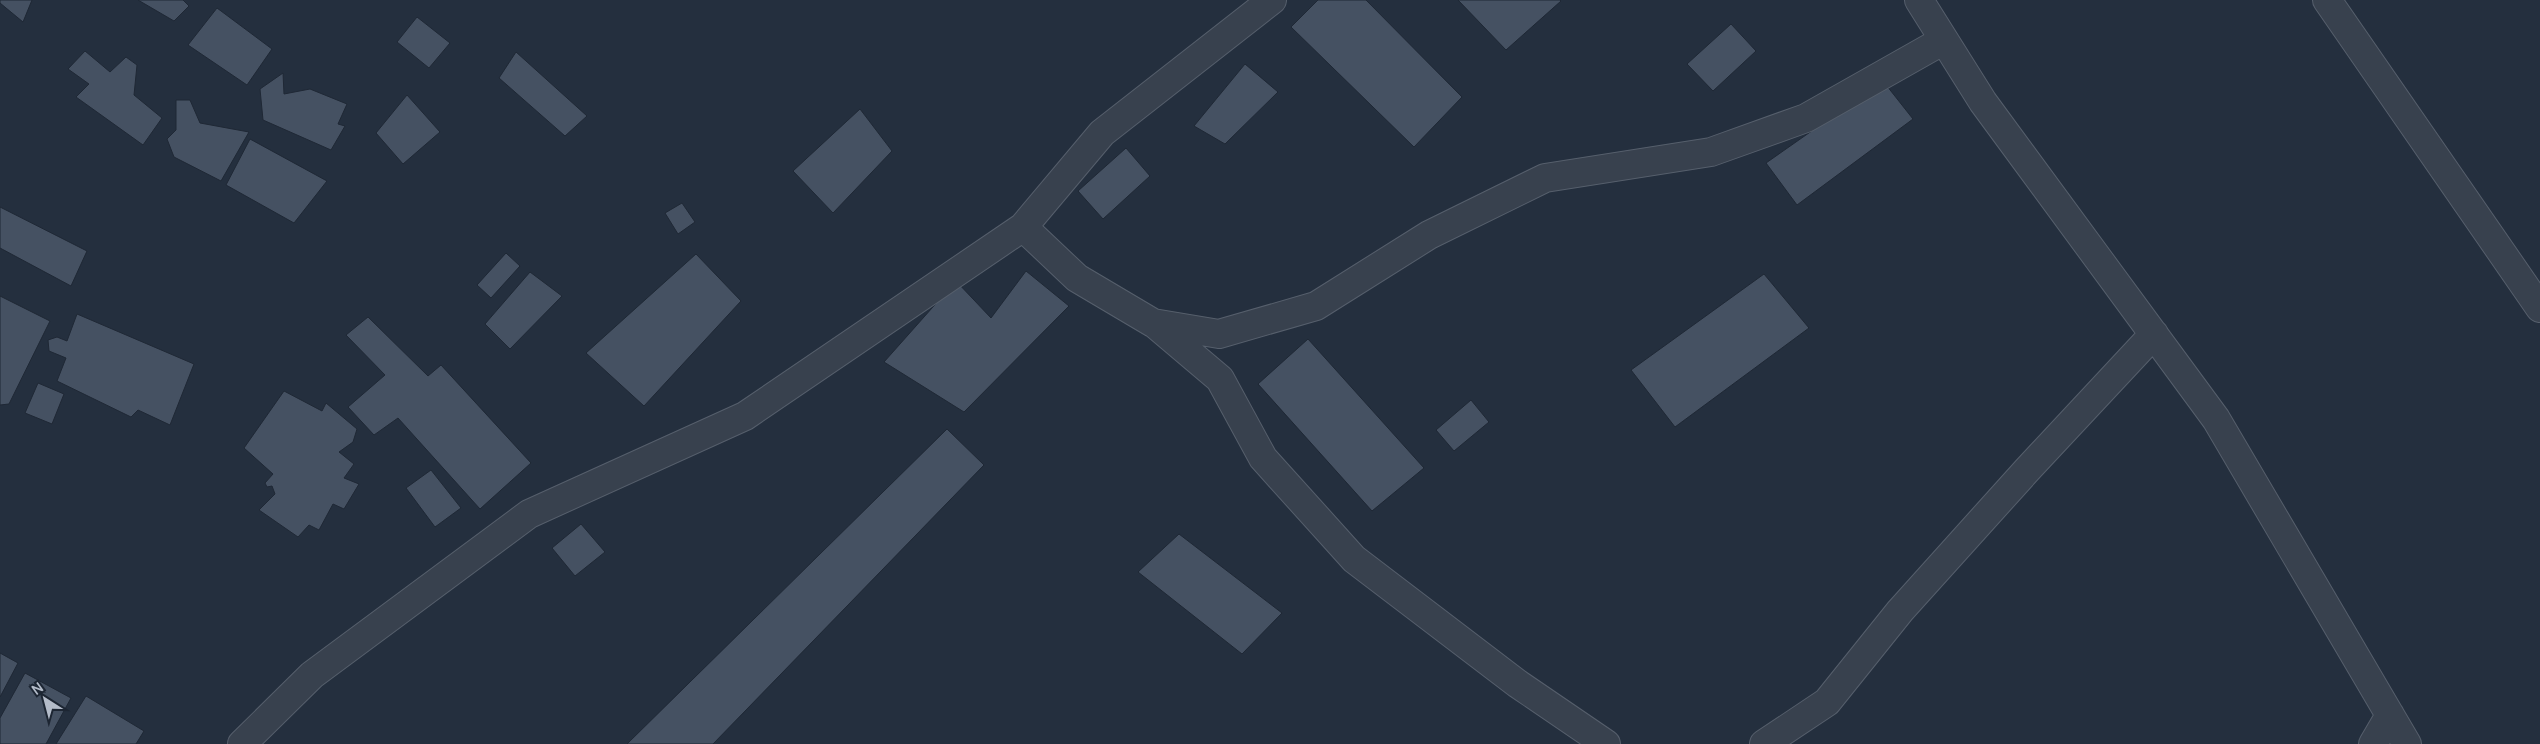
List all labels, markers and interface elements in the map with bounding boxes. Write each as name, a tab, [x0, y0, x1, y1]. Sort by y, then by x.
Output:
north arrow	[20, 674, 70, 724]
text: N	[27, 677, 47, 699]

